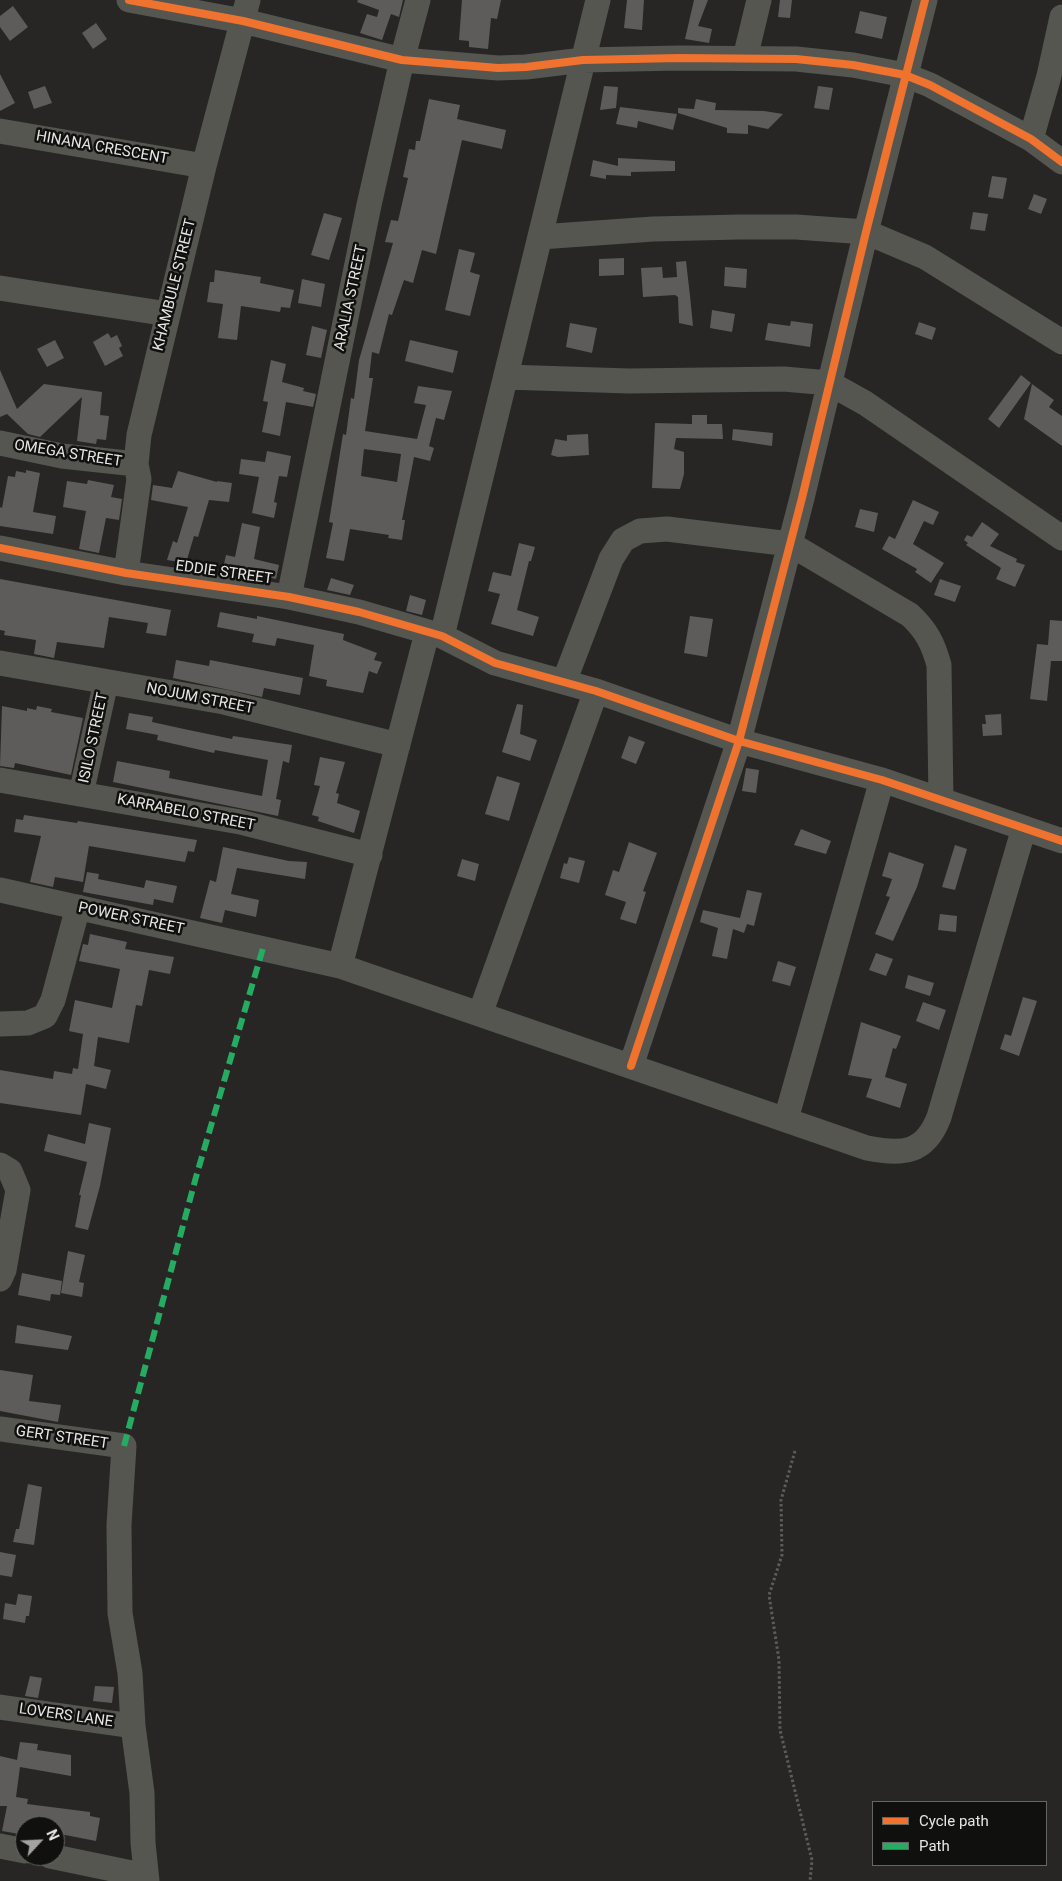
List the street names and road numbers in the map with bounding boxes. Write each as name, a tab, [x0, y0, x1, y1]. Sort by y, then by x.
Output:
street label: HINANA CRESCENT	[35, 128, 169, 168]
street label: KHAMBULE STREET	[150, 217, 200, 353]
street label: ARALIA STREET	[331, 243, 371, 353]
street label: OMEGA STREET	[13, 437, 123, 471]
street label: EDDIE STREET	[174, 557, 274, 589]
street label: NOJUM STREET	[145, 680, 255, 718]
street label: ISILO STREET	[76, 691, 112, 785]
street label: KARRABELO STREET	[115, 791, 257, 835]
street label: POWER STREET	[76, 899, 186, 939]
street label: GERT STREET	[15, 1423, 109, 1453]
street label: LOVERS LANE	[18, 1700, 114, 1732]

